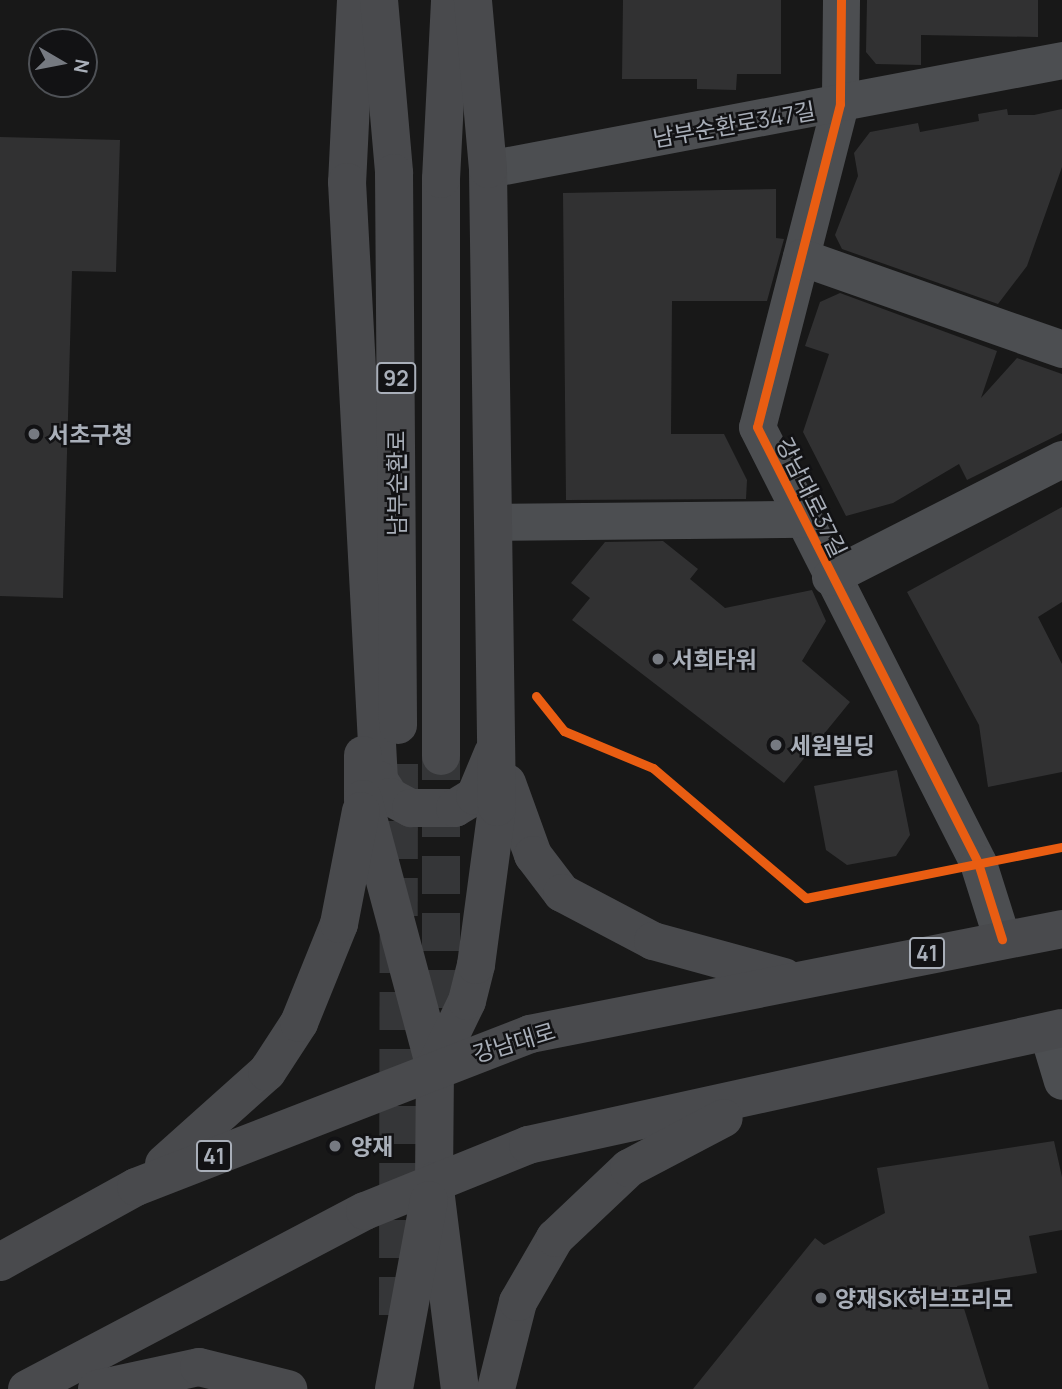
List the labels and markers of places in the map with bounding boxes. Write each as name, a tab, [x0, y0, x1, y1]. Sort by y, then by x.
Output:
place label: 서초구청	[48, 420, 133, 448]
marker: 서초구청	[26, 426, 42, 442]
place label: 서희타워	[672, 645, 757, 673]
marker: 서희타워	[650, 651, 666, 667]
place label: 세원빌딩	[790, 731, 875, 759]
marker: 세원빌딩	[768, 737, 784, 753]
place label: 양재	[351, 1132, 393, 1160]
marker: 양재	[325, 1136, 345, 1156]
place label: 양재SK허브프리모	[835, 1284, 1013, 1312]
marker: 양재SK허브프리모	[813, 1290, 829, 1306]

